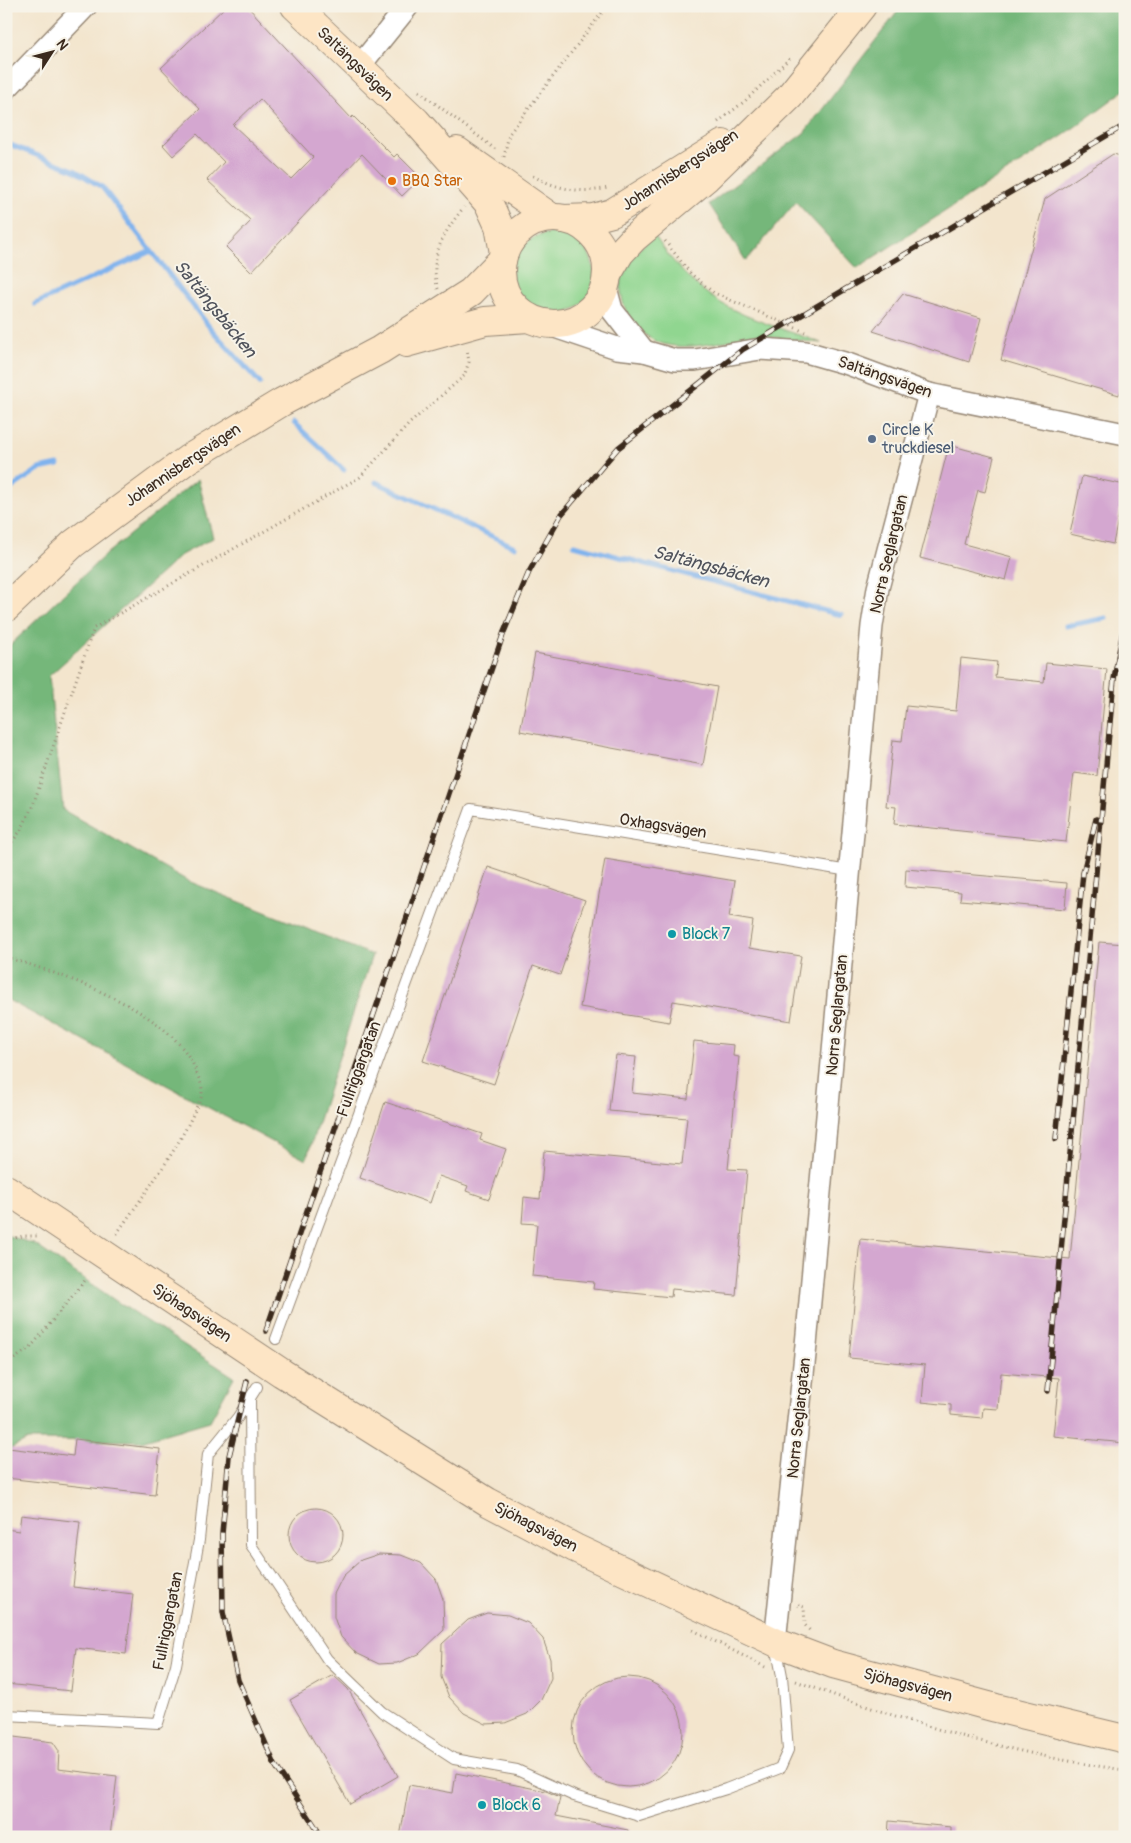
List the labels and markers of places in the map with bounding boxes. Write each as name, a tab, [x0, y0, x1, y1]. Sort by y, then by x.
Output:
place label: BBQ Star	[402, 171, 463, 191]
marker: BBQ Star	[386, 175, 398, 187]
place label: Circle K truckdiesel	[881, 420, 954, 458]
marker: Circle K truckdiesel	[866, 433, 878, 445]
place label: Block 7	[682, 924, 731, 944]
marker: Block 7	[666, 928, 678, 940]
place label: Block 6	[492, 1795, 541, 1815]
marker: Block 6	[476, 1799, 488, 1811]

